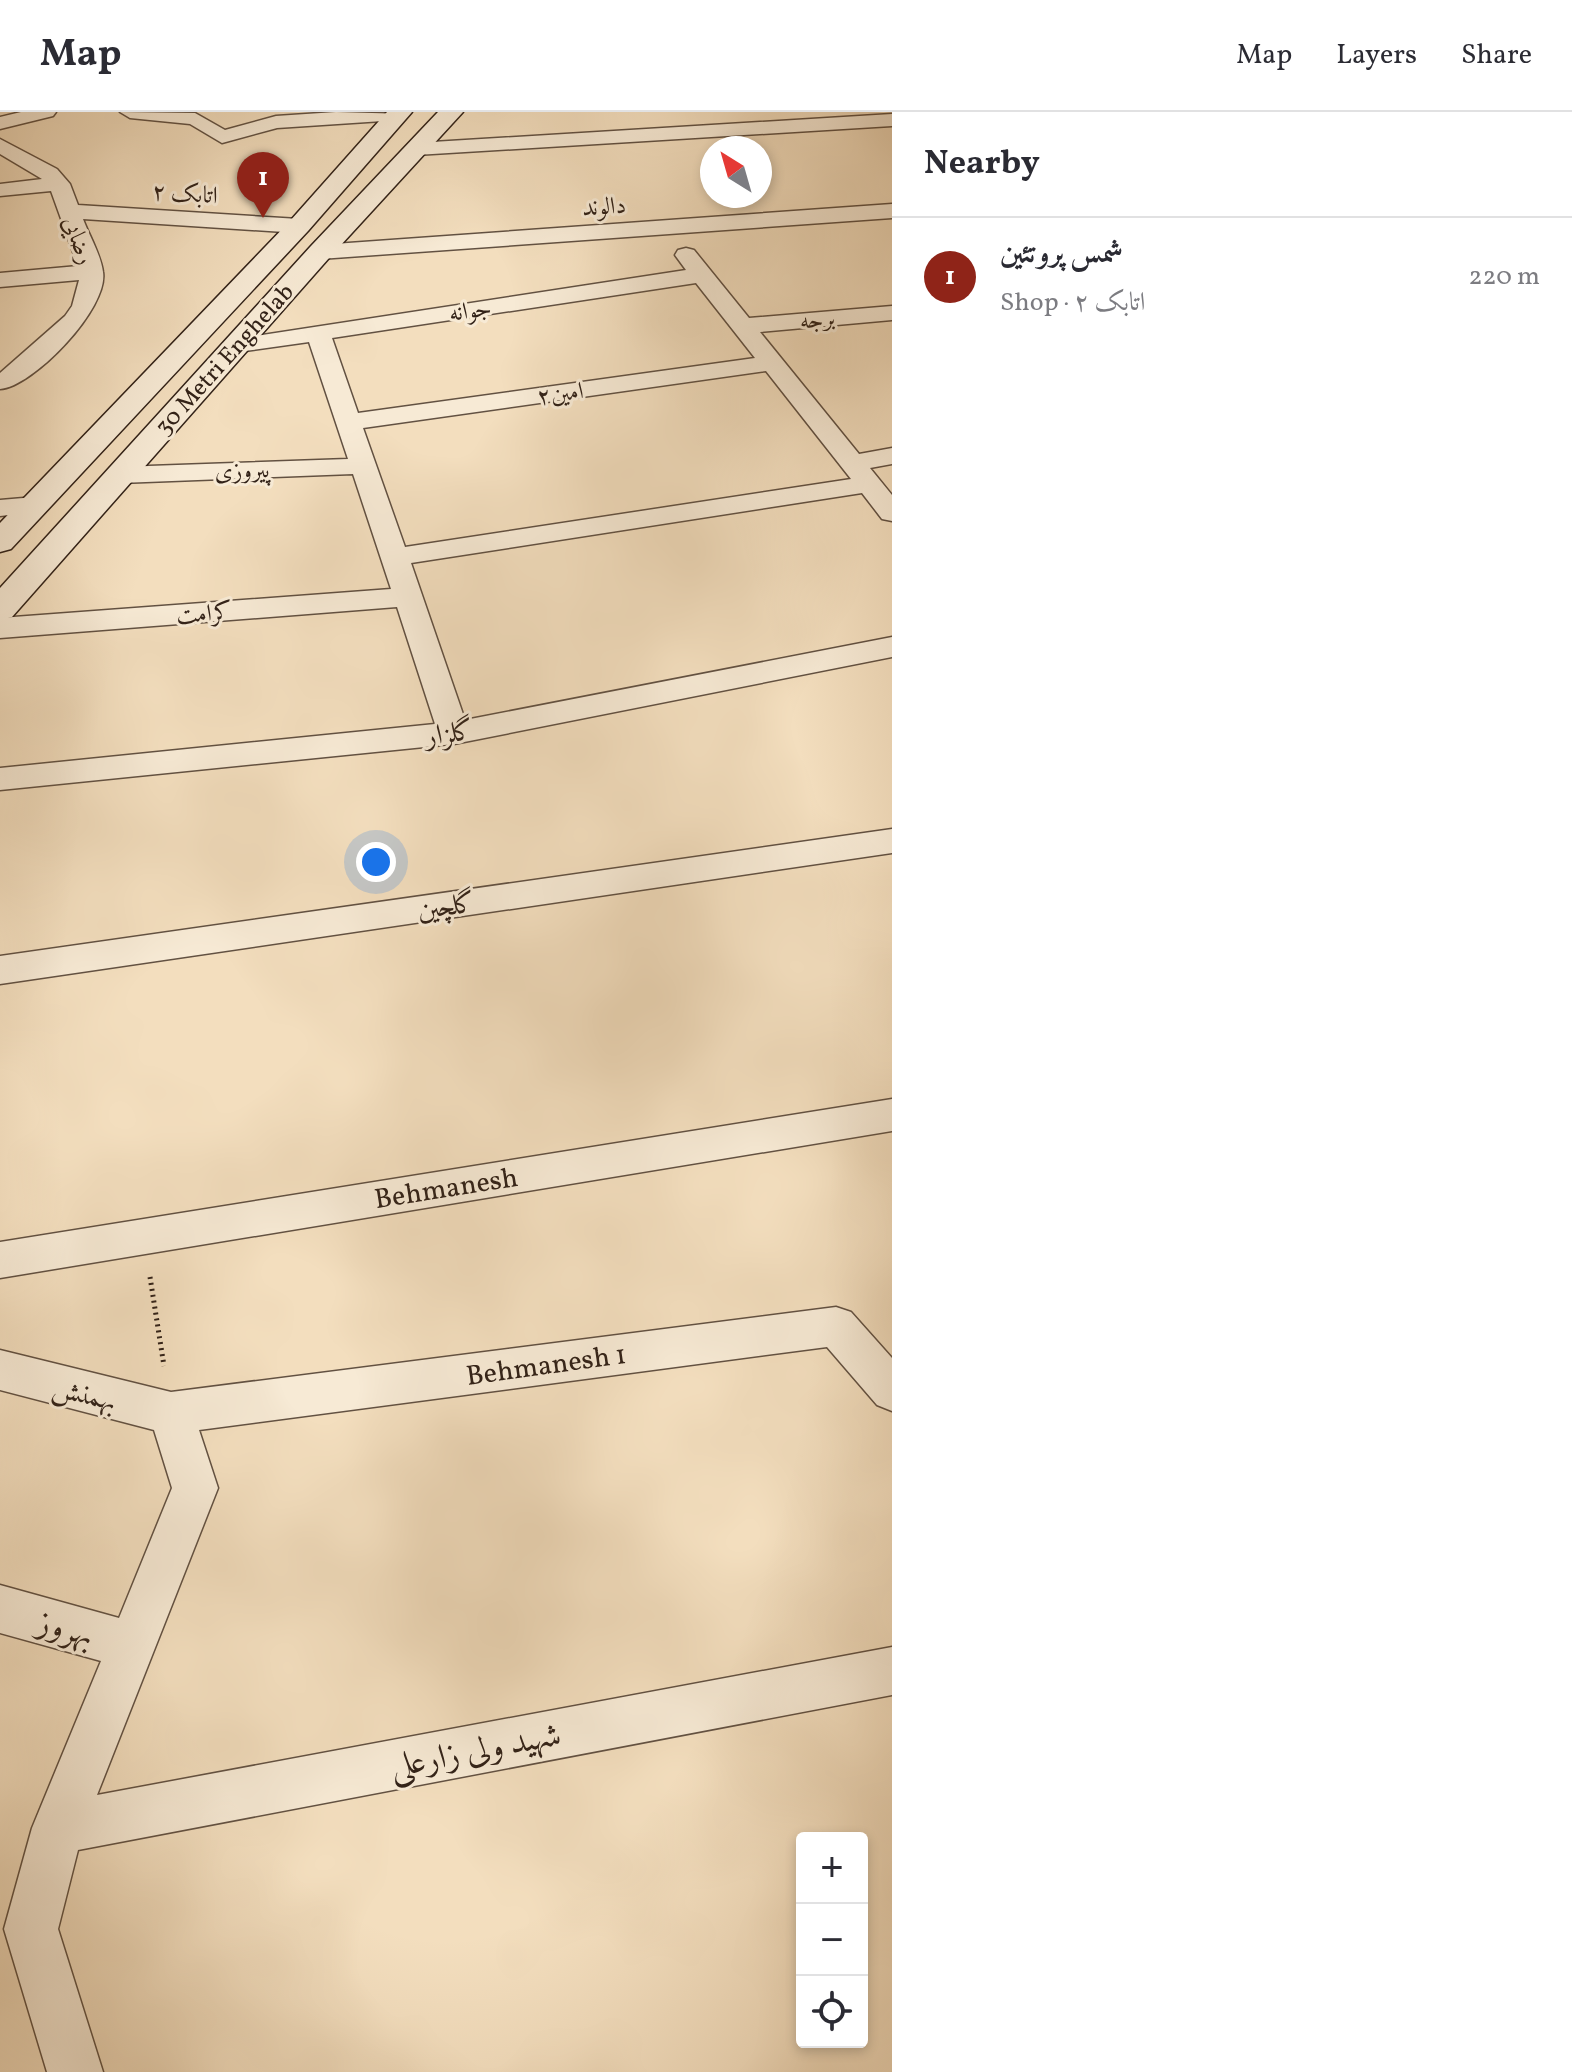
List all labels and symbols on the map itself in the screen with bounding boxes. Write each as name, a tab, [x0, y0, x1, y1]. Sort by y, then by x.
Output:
north arrow	[700, 136, 772, 208]
pin: 1	[237, 152, 289, 218]
street label: اتابک ۲	[151, 176, 219, 214]
street label: دالوند	[581, 189, 627, 226]
street label: رضایی	[52, 212, 102, 270]
street label: 30 Metri Enghelab	[148, 277, 303, 444]
street label: جوانه	[447, 292, 494, 332]
street label: برجه	[798, 303, 836, 339]
street label: امین۲	[535, 375, 586, 415]
street label: پیروزی	[214, 454, 272, 490]
street label: کرامت	[175, 596, 233, 634]
street label: گلزار	[420, 712, 476, 758]
your location	[356, 842, 396, 882]
street label: گلچین	[415, 884, 478, 931]
street label: Behmanesh	[372, 1159, 521, 1220]
street label: Behmanesh 1	[464, 1336, 629, 1397]
street label: بهمنش	[48, 1369, 121, 1422]
street label: بهروز	[29, 1600, 99, 1660]
street label: شهید ولی زارعلی	[386, 1713, 565, 1792]

